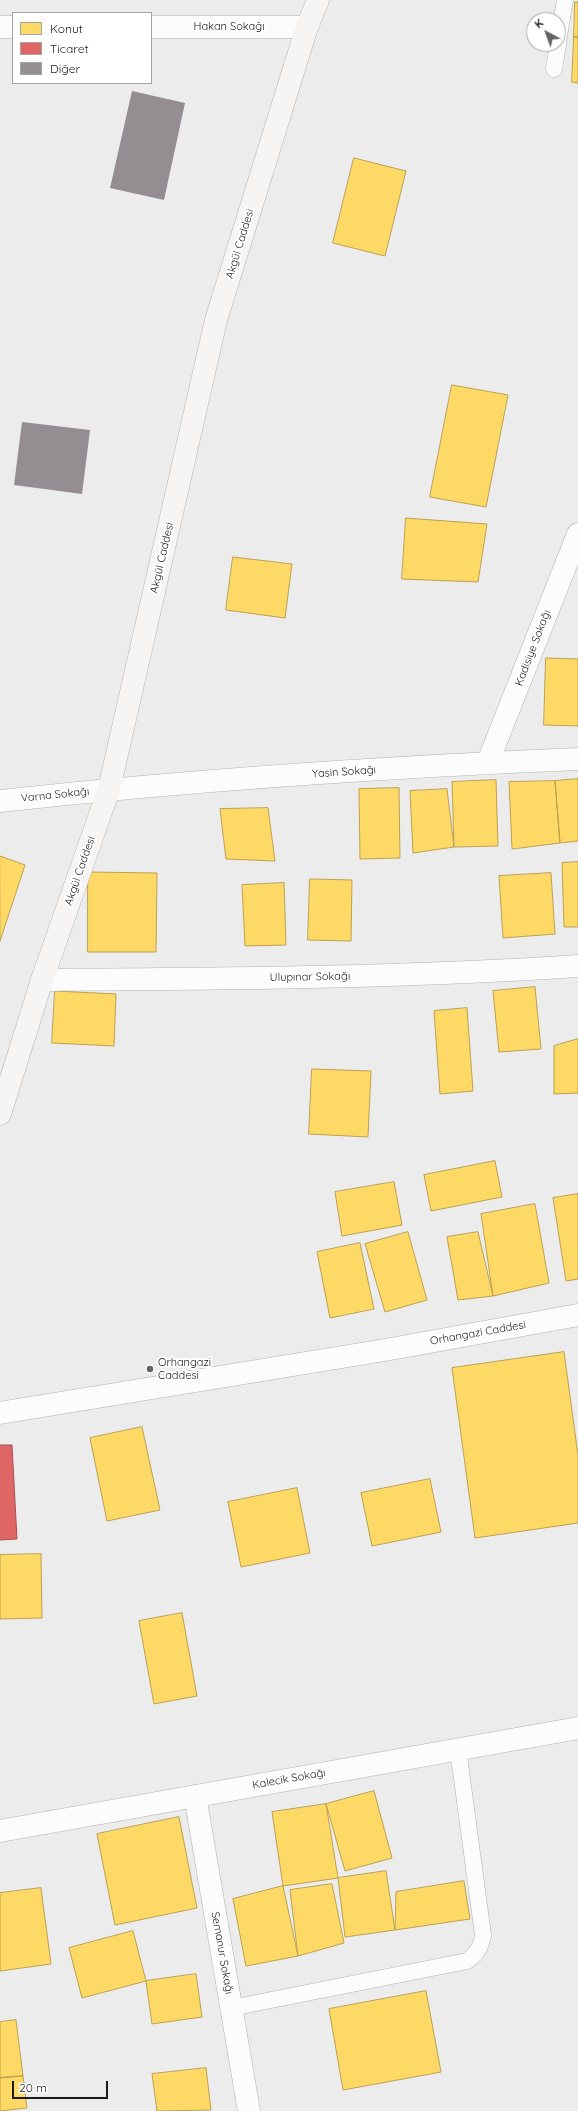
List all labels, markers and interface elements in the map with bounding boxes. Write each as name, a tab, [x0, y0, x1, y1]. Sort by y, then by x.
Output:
legend	[12, 12, 152, 84]
north arrow	[526, 12, 566, 52]
text: K	[531, 16, 546, 31]
street label: Hakan Sokağı	[193, 20, 265, 34]
text: Konut	[50, 21, 83, 36]
text: Ticaret	[50, 41, 89, 56]
text: Diğer	[50, 61, 80, 76]
street label: Akgül Caddesi	[223, 207, 257, 281]
street label: Akgül Caddesi	[147, 521, 177, 595]
street label: Kadisiye Sokağı	[512, 608, 554, 688]
street label: Yasin Sokağı	[312, 763, 376, 781]
street label: Varna Sokağı	[20, 785, 90, 805]
street label: Akgül Caddesi	[62, 835, 98, 907]
street label: Ulupınar Sokağı	[270, 970, 350, 984]
street label: Orhangazi Caddesi	[429, 1318, 527, 1348]
place label: Orhangazi Caddesi	[158, 1356, 211, 1382]
marker: Orhangazi Caddesi	[145, 1364, 155, 1374]
street label: Kalecik Sokağı	[251, 1766, 327, 1792]
street label: Semanur Sokağı	[208, 1911, 236, 1995]
scale bar	[14, 2073, 110, 2099]
text: 20 m	[19, 2080, 47, 2095]

